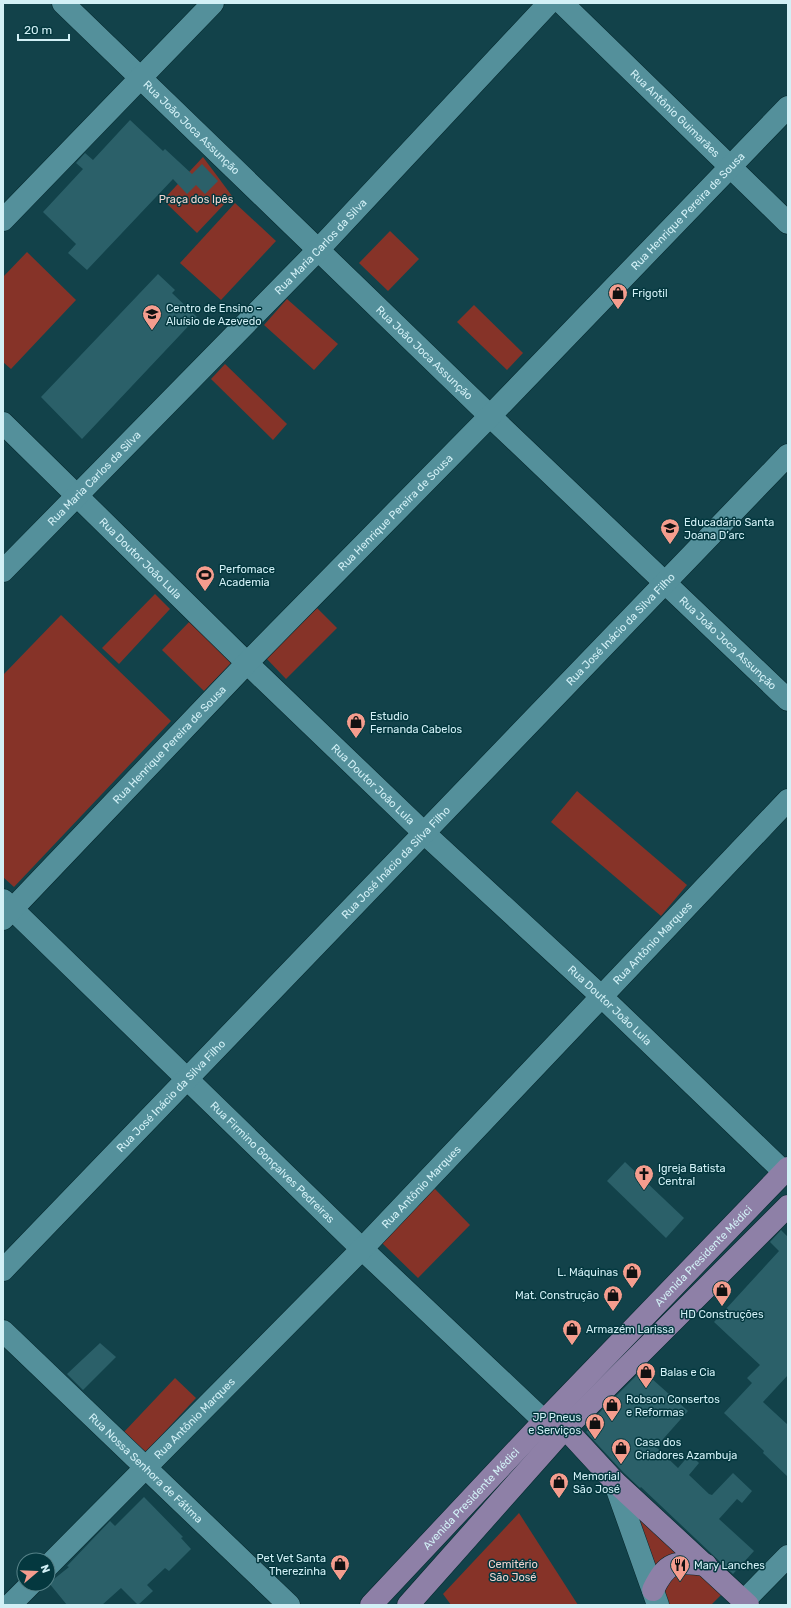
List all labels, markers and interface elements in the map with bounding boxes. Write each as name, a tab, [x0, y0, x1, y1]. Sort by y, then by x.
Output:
scale bar	[18, 16, 69, 42]
text: 20 m	[24, 23, 52, 37]
street label: Rua Antônio Guimarães	[628, 67, 723, 160]
street label: Rua João Joca Assunção	[141, 78, 243, 177]
street label: Rua Henrique Pereira de Sousa	[628, 150, 747, 272]
park label: Praça dos Ipês	[159, 193, 234, 206]
street label: Rua Maria Carlos da Silva	[272, 196, 369, 297]
shop icon: Frigotil	[607, 282, 629, 310]
place label: Frigotil	[632, 287, 668, 300]
place label: Centro de Ensino - Aluísio de Azevedo	[166, 302, 262, 328]
school or university icon: Centro de Ensino - Aluísio de Azevedo	[141, 303, 163, 331]
street label: Rua João Joca Assunção	[374, 303, 476, 402]
street label: Rua Maria Carlos da Silva	[45, 428, 143, 528]
street label: Rua Henrique Pereira de Sousa	[335, 451, 455, 573]
street label: Rua Doutor João Lula	[97, 515, 184, 602]
place label: Educadário Santa Joana D’arc	[684, 516, 774, 542]
school or university icon: Educadário Santa Joana D’arc	[659, 517, 681, 545]
place label: Perfomace Academia	[219, 563, 275, 589]
sports icon: Perfomace Academia	[194, 564, 216, 592]
street label: Rua José Inácio da Silva Filho	[563, 570, 677, 688]
street label: Rua João Joca Assunção	[677, 594, 779, 692]
street label: Rua Henrique Pereira de Sousa	[110, 683, 229, 806]
place label: Estudio Fernanda Cabelos	[370, 710, 462, 736]
shop icon: Estudio Fernanda Cabelos	[345, 711, 367, 739]
street label: Rua Doutor João Lula	[329, 741, 417, 827]
street label: Rua José Inácio da Silva Filho	[339, 803, 453, 921]
street label: Rua Antônio Marques	[610, 899, 695, 987]
street label: Rua Doutor João Lula	[565, 962, 654, 1048]
street label: Rua José Inácio da Silva Filho	[114, 1037, 228, 1155]
street label: Rua Firmino Gonçalves Pedreiras	[208, 1099, 338, 1226]
street label: Rua Antônio Marques	[379, 1142, 464, 1231]
place label: Igreja Batista Central	[658, 1162, 726, 1188]
church icon: Igreja Batista Central	[633, 1163, 655, 1191]
street label: Avenida Presidente Médici	[652, 1203, 755, 1309]
shop icon: L. Máquinas	[621, 1261, 643, 1289]
place label: L. Máquinas	[557, 1266, 618, 1279]
shop icon: HD Construções	[711, 1279, 733, 1307]
shop icon: Mat. Construção	[602, 1284, 624, 1312]
place label: Mat. Construção	[515, 1289, 599, 1302]
place label: HD Construções	[680, 1308, 764, 1321]
shop icon: Armazém Larissa	[561, 1318, 583, 1346]
place label: Armazém Larissa	[586, 1323, 674, 1336]
shop icon: Balas e Cia	[635, 1361, 657, 1389]
place label: Balas e Cia	[660, 1366, 715, 1379]
street label: Rua Antônio Marques	[151, 1375, 238, 1462]
place label: Robson Consertos e Reformas	[626, 1393, 720, 1419]
shop icon: Robson Consertos e Reformas	[601, 1394, 623, 1422]
street label: Rua Nossa Senhora de Fátima	[86, 1410, 206, 1525]
place label: JP Pneus e Serviços	[528, 1411, 581, 1437]
shop icon: JP Pneus e Serviços	[584, 1412, 606, 1440]
place label: Casa dos Criadores Azambuja	[635, 1436, 737, 1462]
shop icon: Casa dos Criadores Azambuja	[610, 1437, 632, 1465]
street label: Avenida Presidente Médici	[420, 1445, 522, 1552]
place label: Memorial São José	[573, 1470, 620, 1496]
shop icon: Memorial São José	[548, 1471, 570, 1499]
north arrow	[16, 1552, 56, 1592]
place label: Pet Vet Santa Therezinha	[257, 1552, 326, 1578]
shop icon: Pet Vet Santa Therezinha	[329, 1553, 351, 1581]
restaurant icon: Mary Lanches	[669, 1554, 691, 1582]
park label: Cemitério São José	[488, 1558, 538, 1584]
place label: Mary Lanches	[694, 1559, 765, 1572]
text: N	[38, 1563, 52, 1575]

